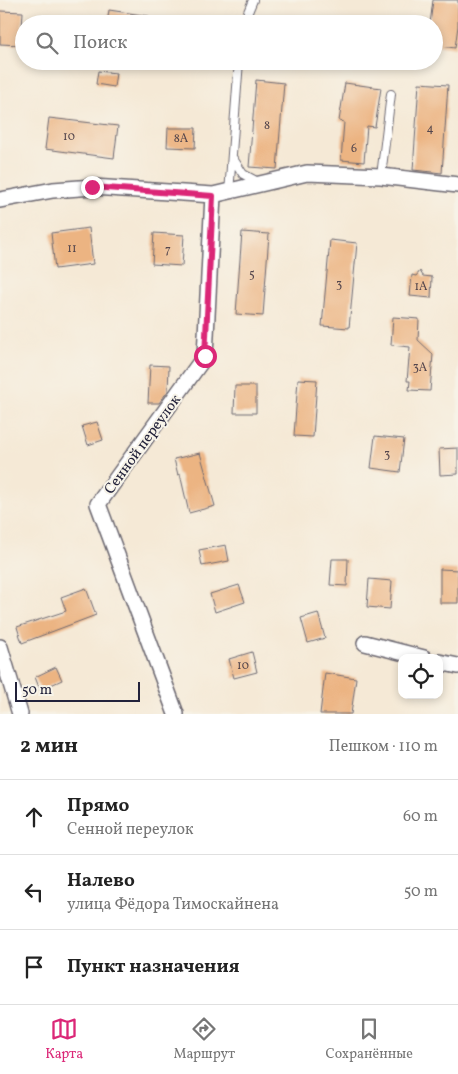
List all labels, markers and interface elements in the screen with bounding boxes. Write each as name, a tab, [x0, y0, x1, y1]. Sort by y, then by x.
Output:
search box	[15, 15, 443, 70]
icon: search	[33, 29, 61, 57]
text: Поиск	[73, 30, 127, 56]
house number: 8	[264, 118, 270, 134]
house number: 4	[426, 121, 434, 137]
house number: 10	[63, 129, 75, 145]
house number: 8А	[174, 131, 189, 147]
house number: 6	[351, 141, 357, 157]
route end	[81, 176, 104, 199]
house number: 11	[67, 241, 77, 257]
house number: 7	[165, 242, 171, 258]
house number: 5	[249, 267, 255, 283]
house number: 3	[336, 277, 342, 293]
house number: 1А	[414, 279, 428, 295]
route start	[194, 345, 217, 368]
house number: 3А	[413, 360, 428, 376]
street label: Сенной переулок	[100, 391, 187, 499]
house number: 3	[384, 447, 390, 463]
map controls	[398, 654, 443, 699]
button: locate	[398, 654, 443, 699]
house number: 10	[237, 658, 249, 674]
scale bar	[15, 679, 140, 702]
text: 50 m	[22, 681, 52, 700]
text: 2 мин	[20, 732, 78, 761]
text: Пешком · 110 m	[329, 736, 438, 758]
text: Прямо	[67, 793, 129, 819]
icon: ahead	[20, 803, 48, 831]
text: 60 m	[403, 806, 438, 828]
text: Сенной переулок	[67, 819, 193, 841]
text: Налево	[67, 868, 135, 894]
icon: left	[20, 878, 48, 906]
text: 50 m	[404, 881, 438, 903]
text: улица Фёдора Тимоскайнена	[67, 894, 279, 916]
icon: arrive	[20, 953, 48, 981]
text: Пункт назначения	[67, 954, 240, 980]
tab: Карта	[45, 1015, 83, 1064]
tab: Маршрут	[173, 1015, 235, 1064]
tab: Сохранённые	[325, 1015, 413, 1064]

